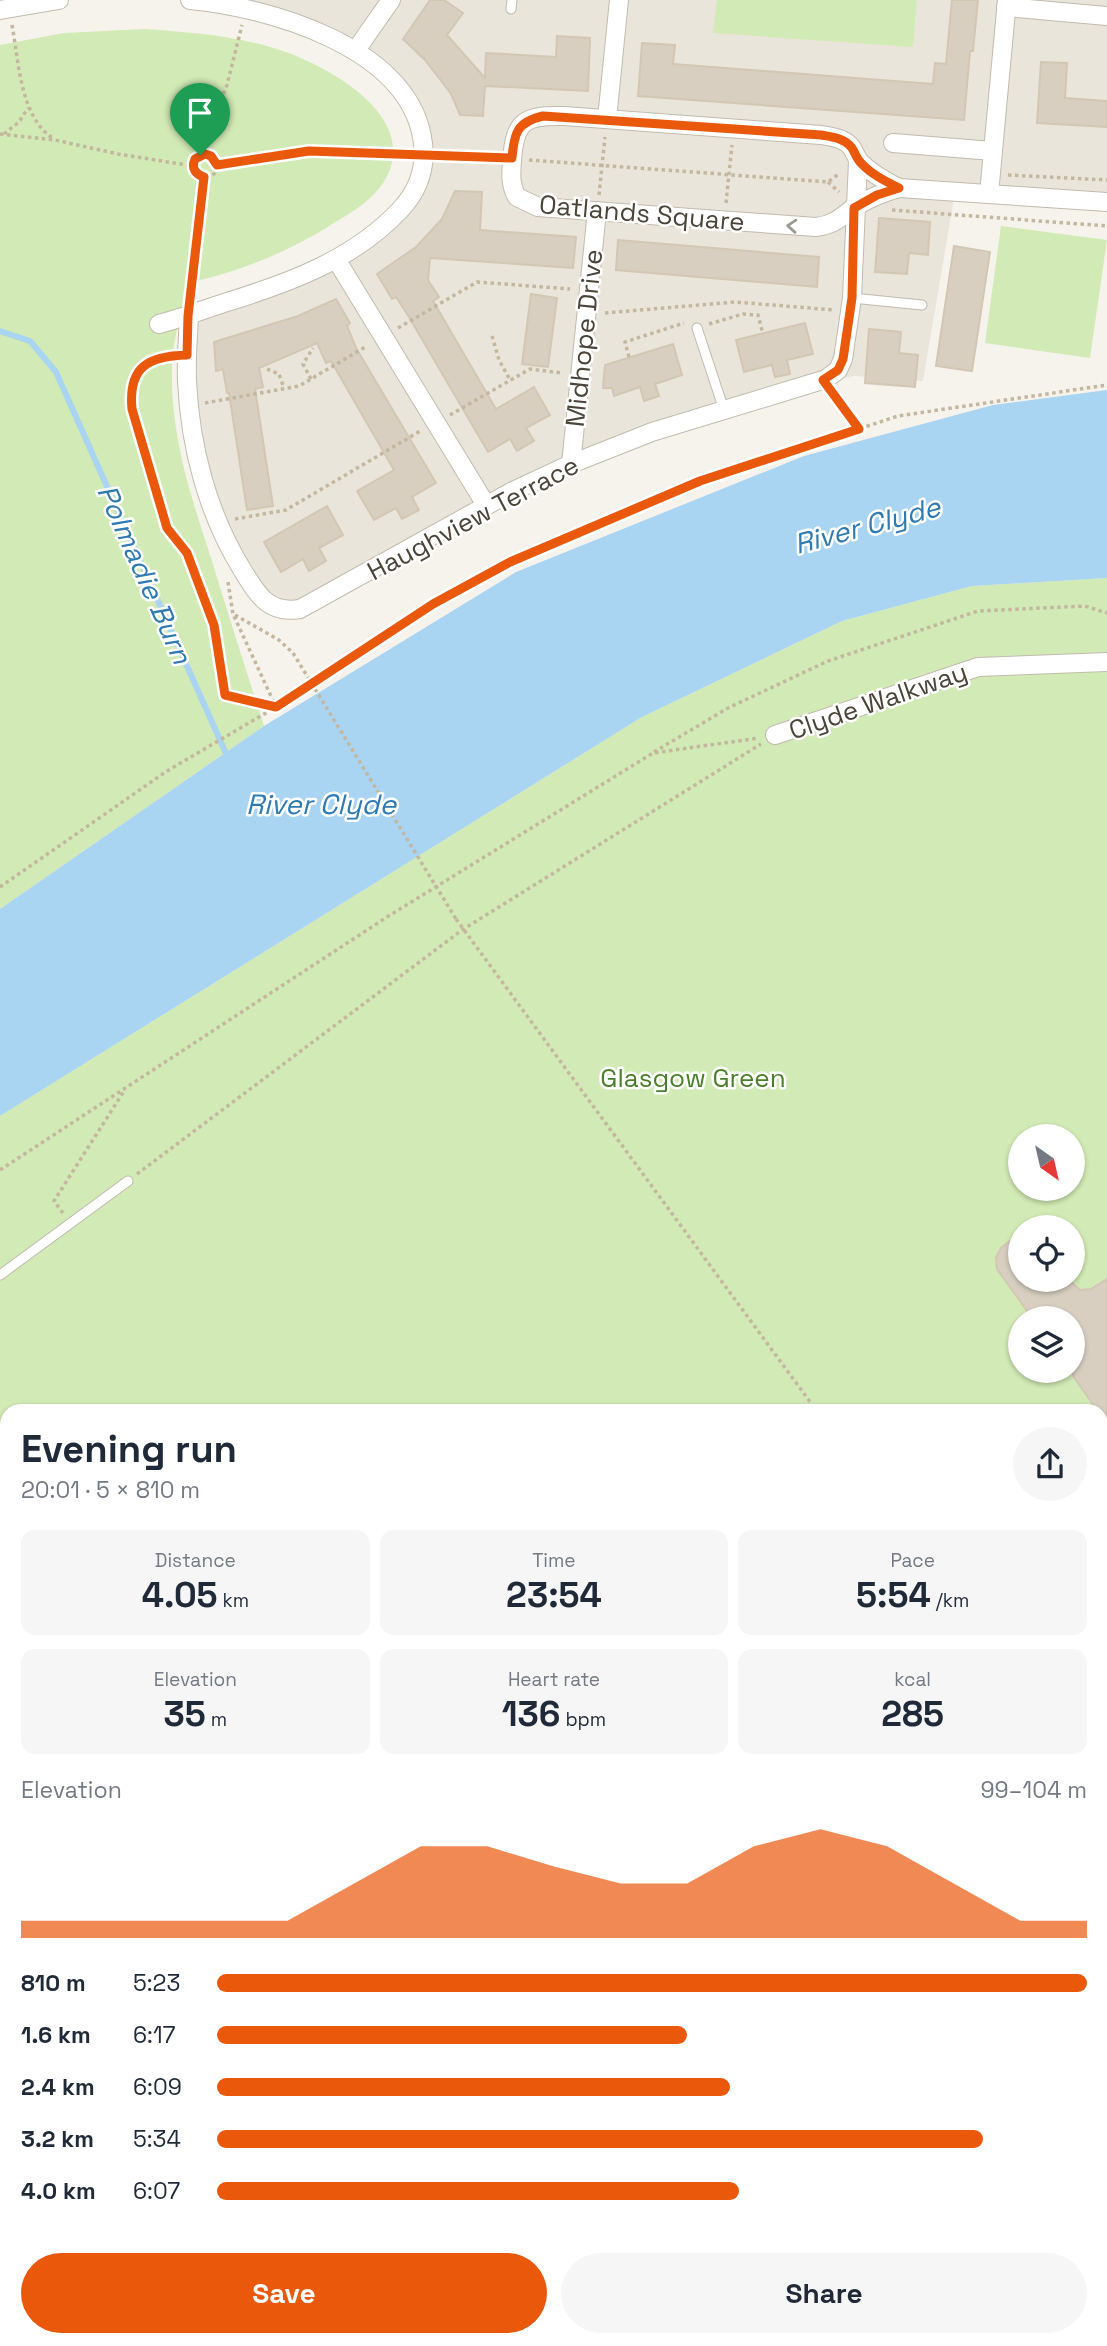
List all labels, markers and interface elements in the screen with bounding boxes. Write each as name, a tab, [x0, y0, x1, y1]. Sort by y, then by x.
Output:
pin	[170, 83, 230, 155]
icon: arrive	[181, 94, 219, 132]
street label: Oatlands Square	[538, 187, 746, 239]
one-way arrow	[786, 218, 797, 233]
street label: Midhope Drive	[558, 247, 610, 429]
street label: Haughview Terrace	[361, 448, 585, 588]
water label: Polmadie Burn	[89, 479, 201, 670]
water label: River Clyde	[790, 488, 945, 562]
street label: Clyde Walkway	[784, 655, 972, 747]
water label: River Clyde	[246, 786, 397, 822]
park label: Glasgow Green	[600, 1061, 786, 1095]
north arrow	[1008, 1124, 1085, 1200]
map controls	[1008, 1124, 1085, 1383]
button: locate	[1008, 1215, 1085, 1292]
button: layers	[1008, 1306, 1085, 1383]
text: Evening run	[21, 1425, 237, 1473]
button: share	[1013, 1427, 1087, 1501]
text: 20:01 · 5 × 810 m	[21, 1475, 200, 1505]
text: Distance	[155, 1548, 236, 1573]
text: Time	[532, 1548, 576, 1573]
text: Pace	[890, 1548, 935, 1573]
text: 4.05	[142, 1573, 218, 1617]
text: 23:54	[506, 1573, 602, 1617]
text: 5:54	[856, 1573, 931, 1617]
text: km	[218, 1588, 249, 1613]
text: /km	[931, 1588, 969, 1613]
text: Elevation	[154, 1667, 237, 1692]
text: Heart rate	[508, 1667, 600, 1692]
text: kcal	[894, 1667, 931, 1692]
text: 35	[164, 1692, 206, 1736]
text: 136	[502, 1692, 561, 1736]
text: 285	[881, 1692, 944, 1736]
text: m	[206, 1707, 227, 1732]
text: bpm	[561, 1707, 606, 1732]
text: Elevation	[21, 1775, 122, 1805]
text: 99–104 m	[980, 1775, 1087, 1805]
text: 810 m	[21, 1968, 86, 1998]
text: 5:23	[133, 1968, 180, 1998]
text: 1.6 km	[21, 2020, 91, 2050]
text: 6:17	[133, 2020, 175, 2050]
text: 2.4 km	[21, 2072, 95, 2102]
text: 6:09	[133, 2072, 182, 2102]
text: 3.2 km	[21, 2124, 94, 2154]
text: 5:34	[133, 2124, 181, 2154]
text: 4.0 km	[21, 2176, 96, 2206]
text: 6:07	[133, 2176, 180, 2206]
button: Save	[21, 2253, 547, 2333]
button: Share	[561, 2253, 1087, 2333]

